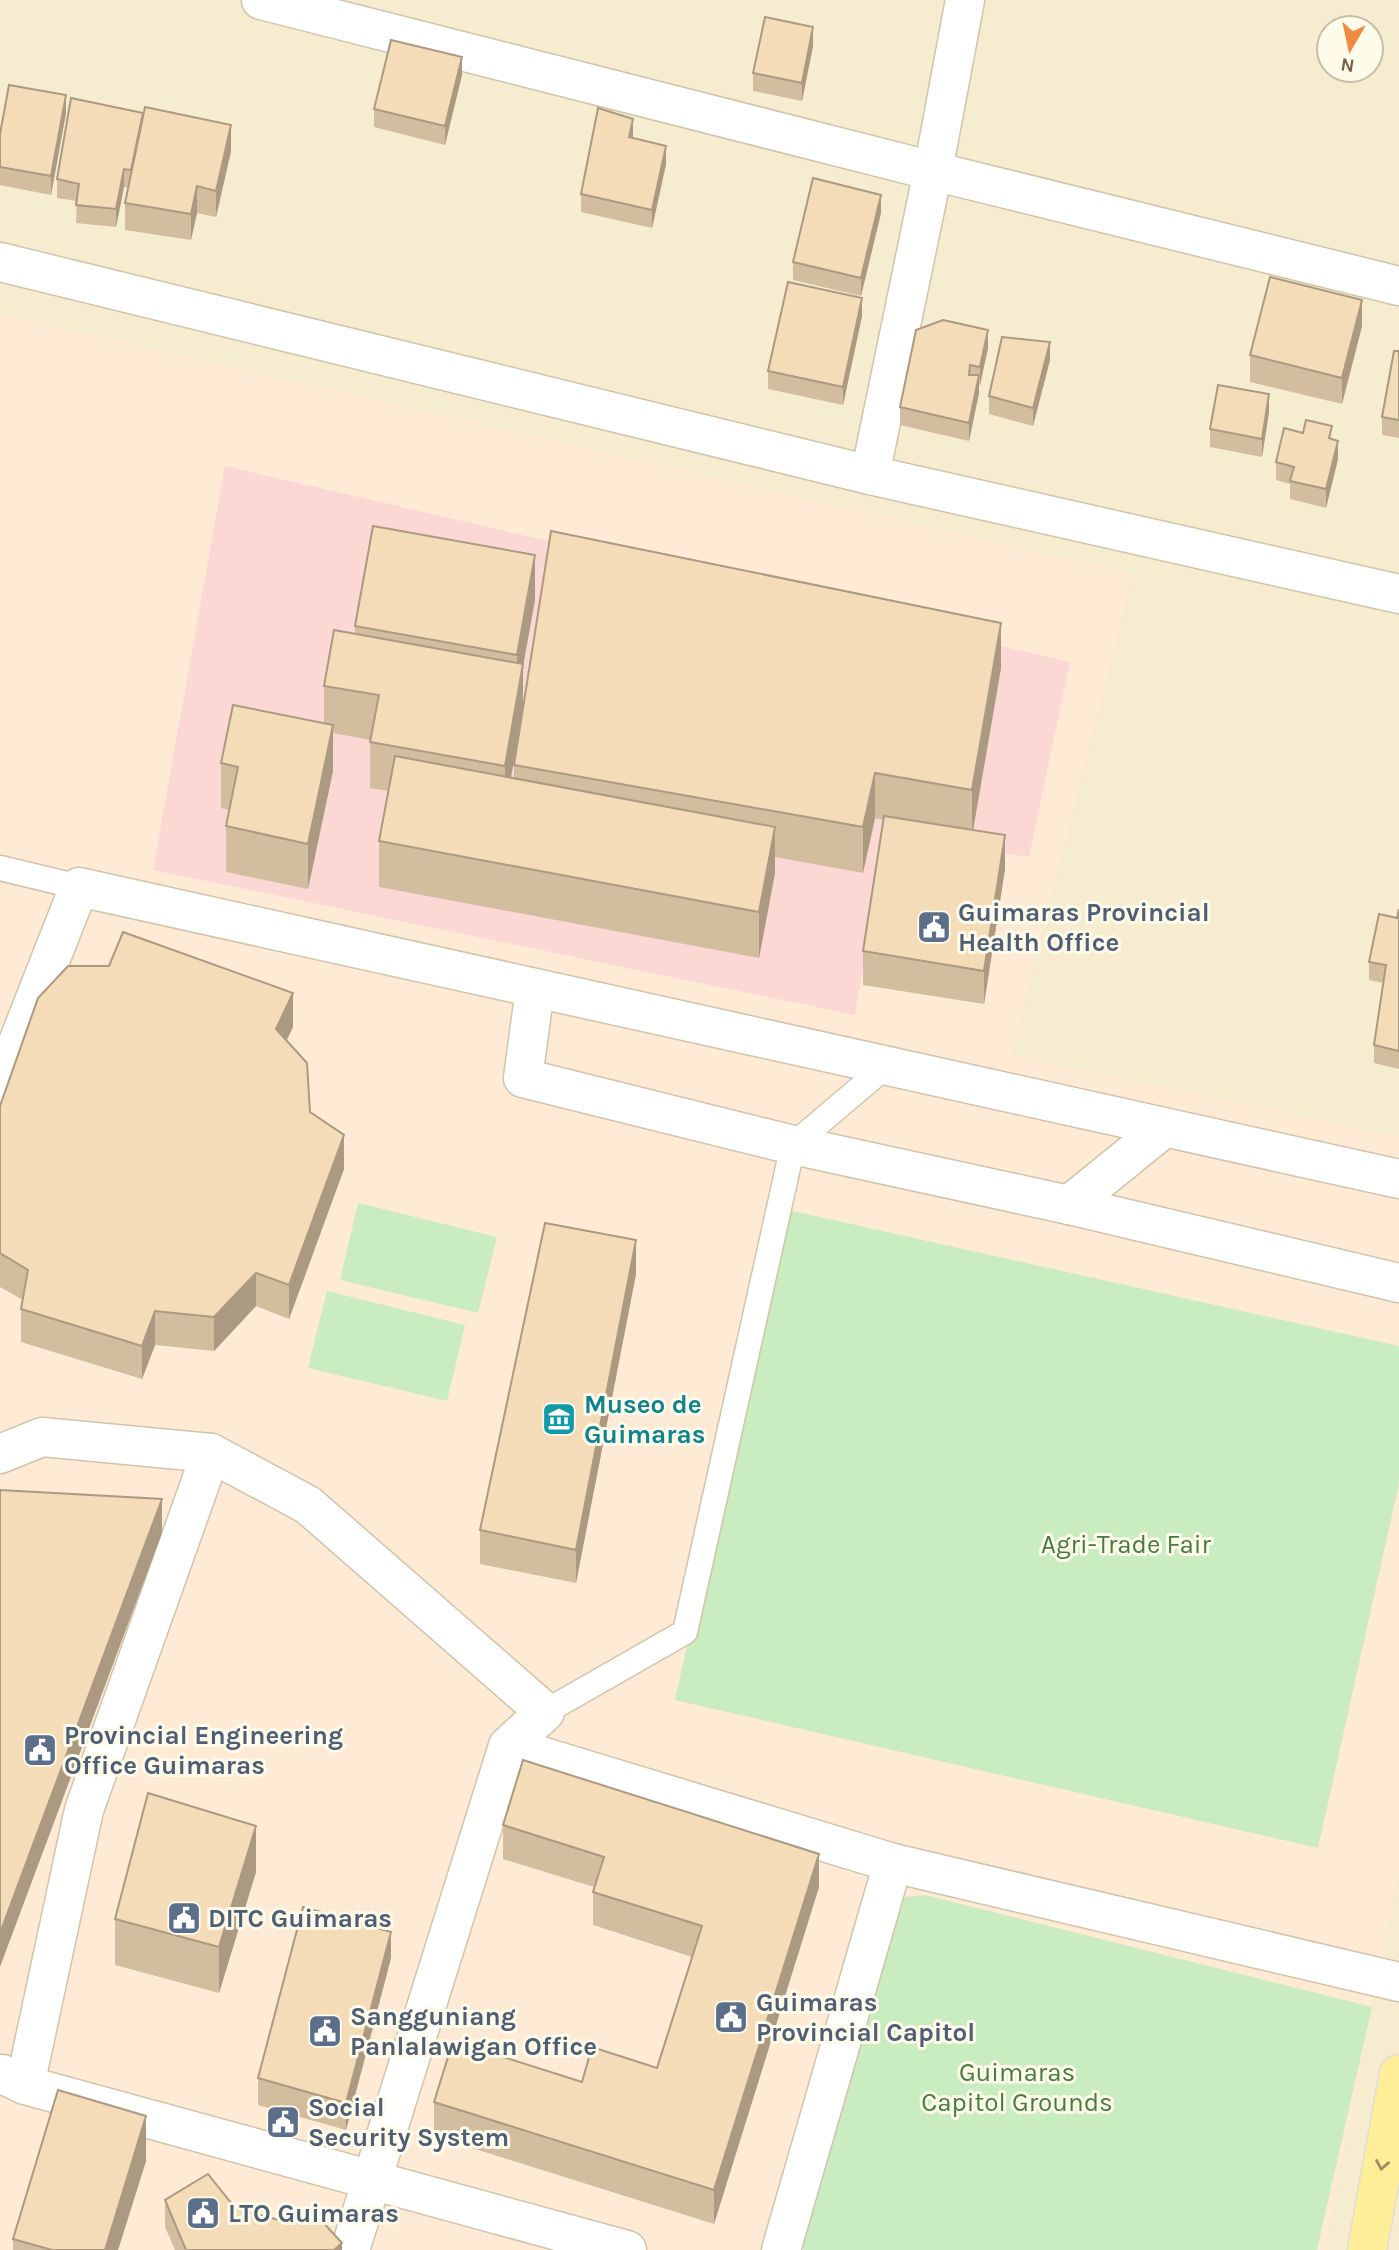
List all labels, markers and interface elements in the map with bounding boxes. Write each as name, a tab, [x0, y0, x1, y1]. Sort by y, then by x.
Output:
north arrow	[1315, 14, 1385, 84]
text: N	[1339, 53, 1356, 77]
place label: Guimaras Provincial Health Office	[958, 897, 1210, 958]
public building icon: Guimaras Provincial Health Office	[915, 908, 953, 946]
place label: Museo de Guimaras	[584, 1389, 705, 1450]
museum icon: Museo de Guimaras	[540, 1400, 578, 1438]
park label: Agri-Trade Fair	[1041, 1529, 1212, 1560]
place label: Provincial Engineering Office Guimaras	[64, 1720, 343, 1781]
public building icon: Provincial Engineering Office Guimaras	[21, 1731, 59, 1769]
public building icon: DITC Guimaras	[165, 1899, 203, 1937]
place label: DITC Guimaras	[208, 1903, 392, 1934]
place label: Guimaras Provincial Capitol	[756, 1987, 975, 2048]
public building icon: Guimaras Provincial Capitol	[712, 1998, 750, 2036]
place label: Sangguniang Panlalawigan Office	[350, 2001, 597, 2062]
public building icon: Sangguniang Panlalawigan Office	[306, 2012, 344, 2050]
park label: Guimaras Capitol Grounds	[921, 2057, 1113, 2118]
place label: Social Security System	[308, 2092, 509, 2153]
public building icon: Social Security System	[264, 2103, 302, 2141]
one-way arrow	[1375, 2159, 1390, 2171]
public building icon: LTO Guimaras	[184, 2194, 222, 2232]
place label: LTO Guimaras	[228, 2198, 399, 2229]

